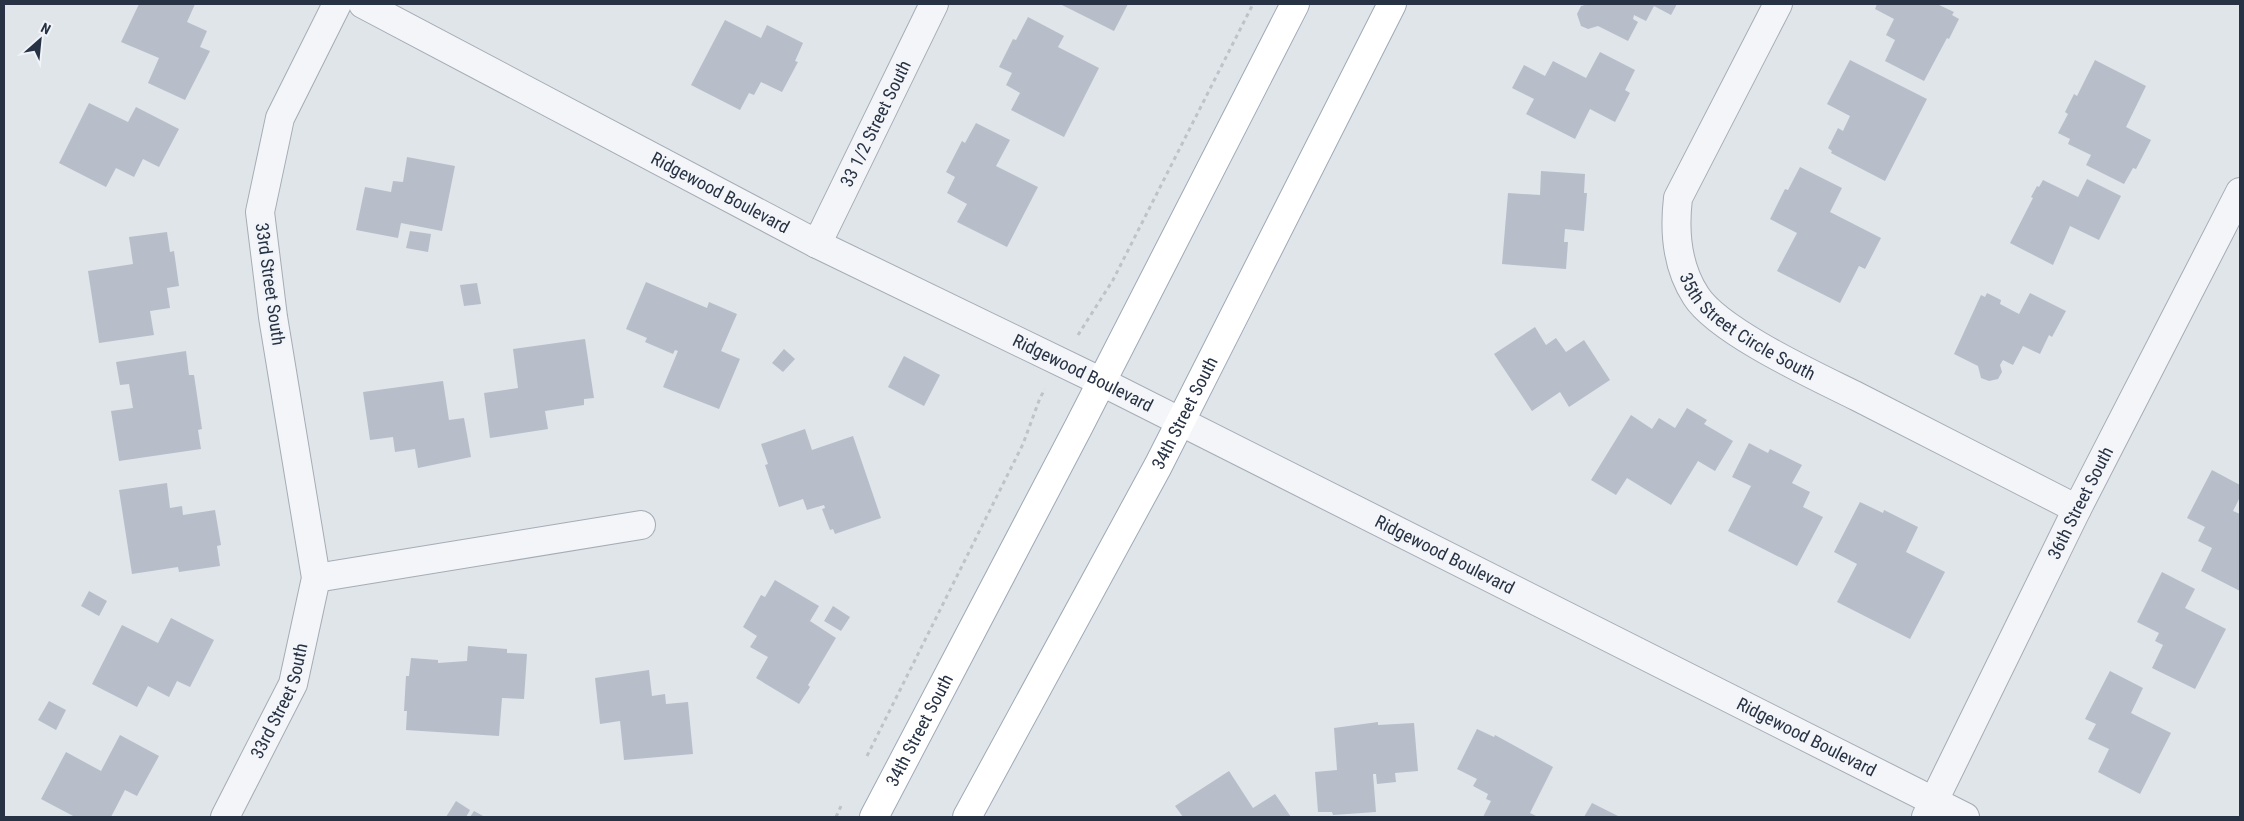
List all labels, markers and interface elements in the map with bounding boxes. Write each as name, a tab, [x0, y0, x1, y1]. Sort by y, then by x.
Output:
north arrow	[15, 15, 65, 65]
text: N	[38, 19, 53, 37]
street label: 33 1/2 Street South	[836, 57, 915, 190]
street label: Ridgewood Boulevard	[648, 147, 793, 237]
street label: 33rd Street South	[251, 221, 289, 347]
street label: 35th Street Circle South	[1675, 269, 1819, 384]
street label: Ridgewood Boulevard	[1010, 329, 1157, 416]
street label: 34th Street South	[1147, 353, 1222, 473]
street label: 36th Street South	[2043, 443, 2117, 563]
street label: Ridgewood Boulevard	[1372, 510, 1518, 598]
street label: 33rd Street South	[246, 641, 312, 762]
street label: 34th Street South	[881, 670, 957, 790]
street label: Ridgewood Boulevard	[1733, 693, 1880, 780]

